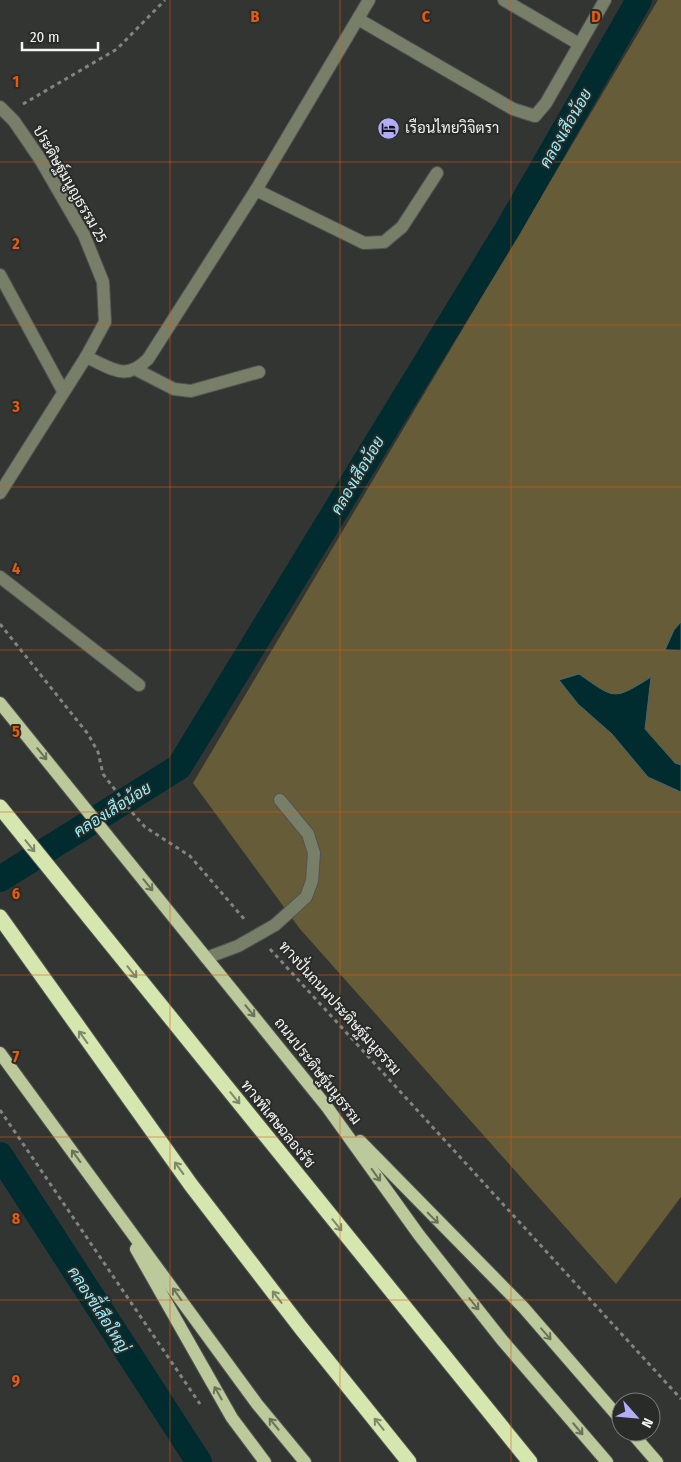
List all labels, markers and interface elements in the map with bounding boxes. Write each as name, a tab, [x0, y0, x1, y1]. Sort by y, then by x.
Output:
text: B	[251, 7, 260, 26]
text: C	[422, 7, 431, 26]
text: D	[591, 7, 601, 26]
scale bar	[22, 20, 99, 52]
text: 20 m	[30, 28, 60, 46]
text: 1	[13, 72, 19, 91]
water label: คลองเสือน้อย	[533, 84, 596, 171]
hotel icon: เรือนไทยวิจิตรา	[377, 116, 401, 140]
place label: เรือนไทยวิจิตรา	[405, 118, 499, 137]
street label: ประดิษฐ์มนูญธรรม 25	[28, 122, 112, 246]
text: 2	[11, 234, 20, 253]
text: 3	[11, 397, 20, 416]
water label: คลองเสือน้อย	[325, 432, 388, 518]
text: 4	[12, 559, 20, 578]
text: 5	[12, 722, 20, 741]
one-way arrow	[36, 747, 47, 760]
water label: คลองเสือน้อย	[69, 776, 155, 841]
one-way arrow	[25, 839, 36, 852]
one-way arrow	[142, 878, 153, 891]
text: 6	[12, 884, 20, 903]
street label: ทางปั่นถนนประดิษฐ์มนูธรรม	[275, 937, 405, 1079]
one-way arrow	[127, 965, 138, 978]
one-way arrow	[244, 1005, 255, 1018]
street label: ถนนประดิษฐ์มนูธรรม	[271, 1014, 365, 1128]
one-way arrow	[78, 1030, 88, 1044]
text: 7	[13, 1047, 20, 1066]
street label: ทางพิเศษฉลองรัช	[237, 1076, 319, 1172]
one-way arrow	[229, 1092, 240, 1105]
one-way arrow	[71, 1149, 81, 1163]
one-way arrow	[173, 1162, 184, 1175]
one-way arrow	[370, 1168, 381, 1181]
text: 8	[12, 1209, 21, 1228]
one-way arrow	[427, 1211, 439, 1224]
one-way arrow	[331, 1218, 342, 1231]
water label: คลองขี้เสือใหญ่	[64, 1260, 138, 1357]
one-way arrow	[172, 1287, 182, 1301]
one-way arrow	[272, 1290, 282, 1304]
one-way arrow	[469, 1297, 479, 1311]
one-way arrow	[541, 1328, 552, 1341]
text: 9	[12, 1371, 20, 1390]
one-way arrow	[212, 1386, 222, 1400]
north arrow	[611, 1392, 661, 1442]
text: N	[638, 1415, 657, 1430]
one-way arrow	[268, 1418, 279, 1431]
one-way arrow	[373, 1418, 384, 1431]
one-way arrow	[573, 1422, 584, 1435]

